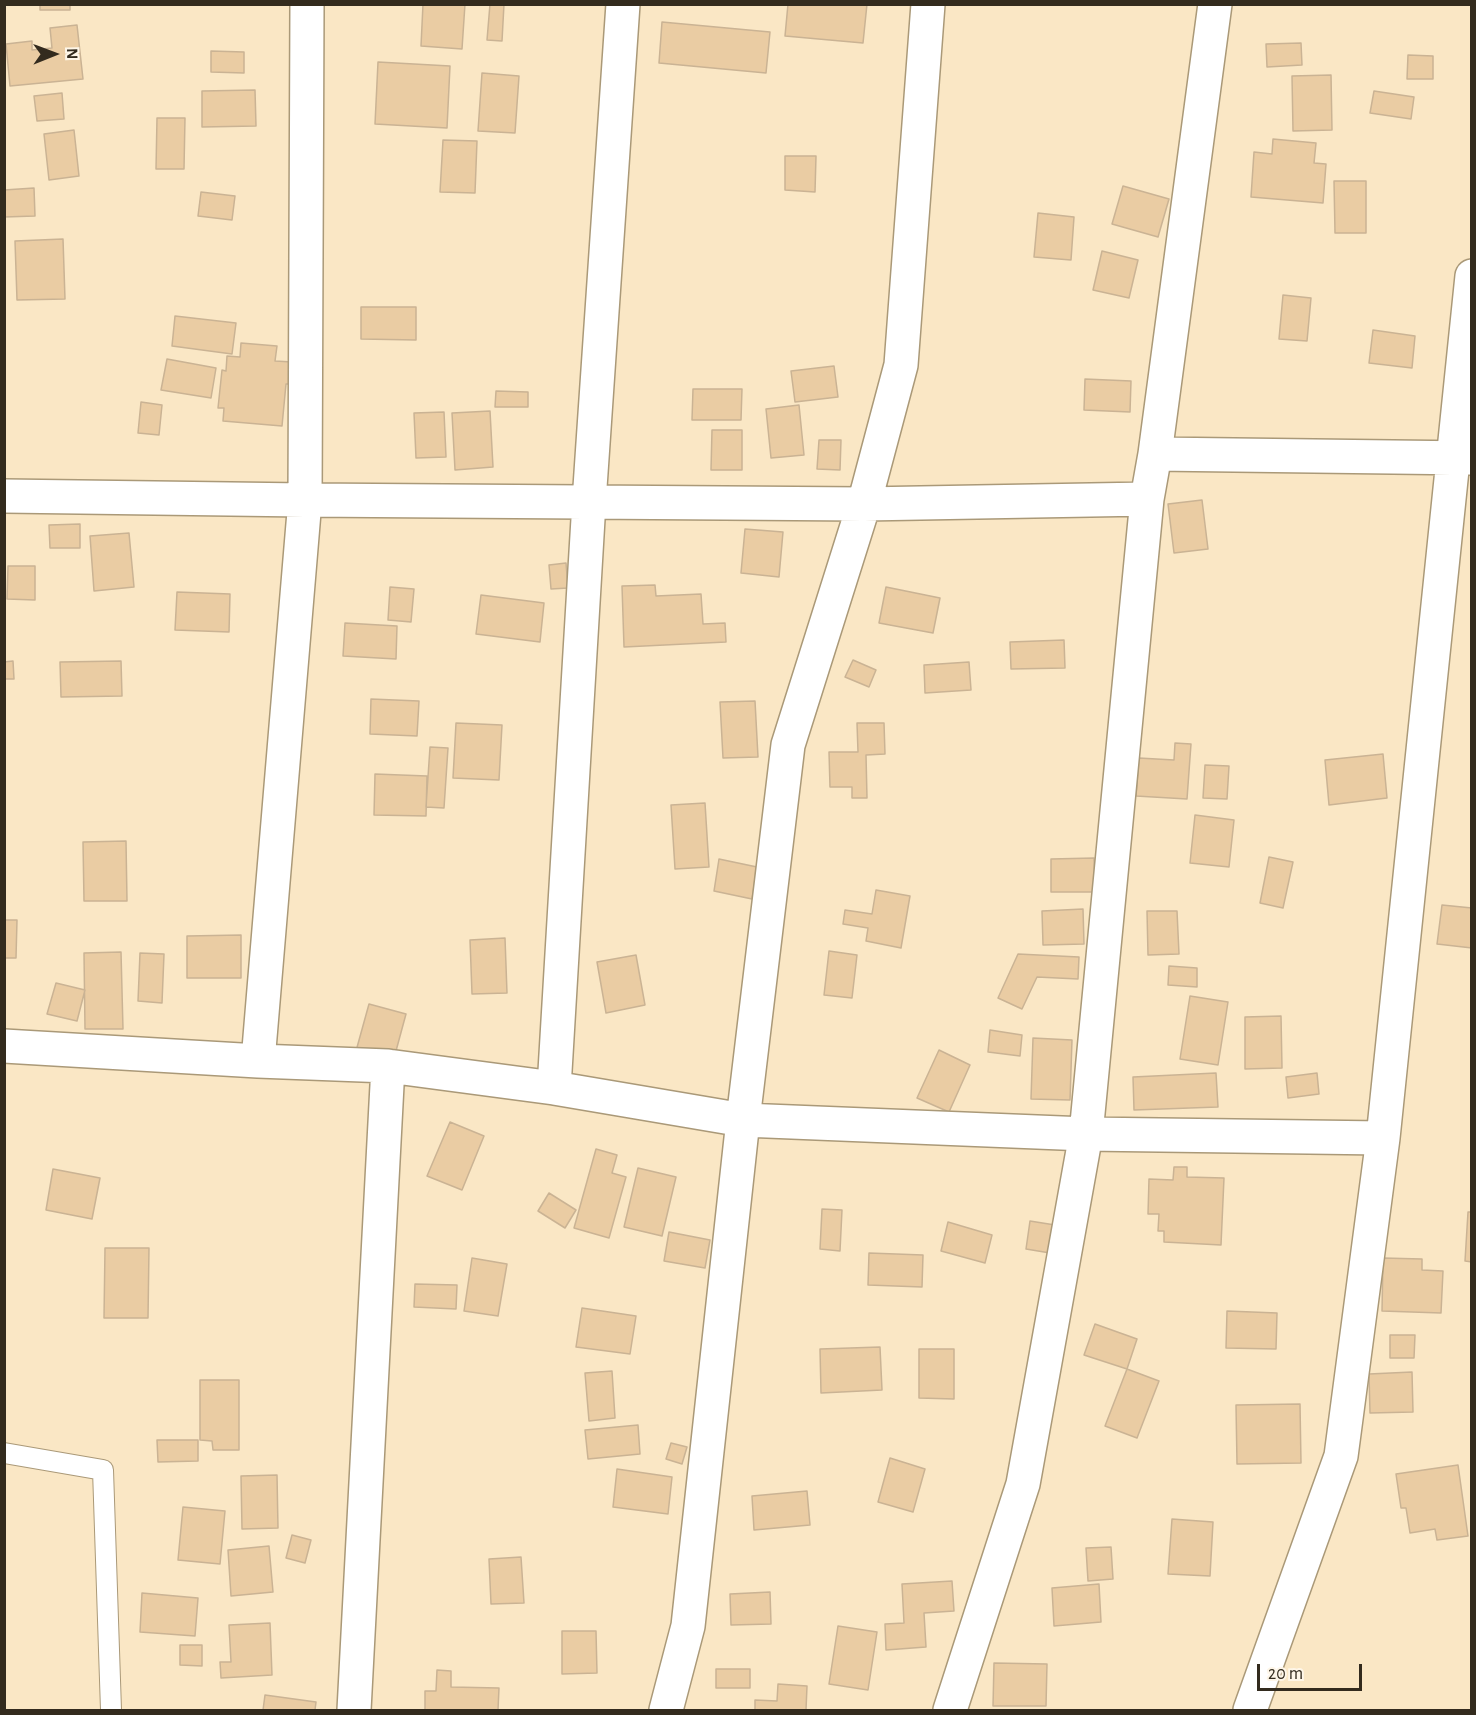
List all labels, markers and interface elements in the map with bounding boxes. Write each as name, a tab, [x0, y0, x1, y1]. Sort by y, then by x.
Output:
north arrow	[24, 24, 84, 84]
text: N	[64, 48, 80, 59]
scale bar	[1260, 1652, 1365, 1690]
text: 20 m	[1268, 1665, 1303, 1683]

